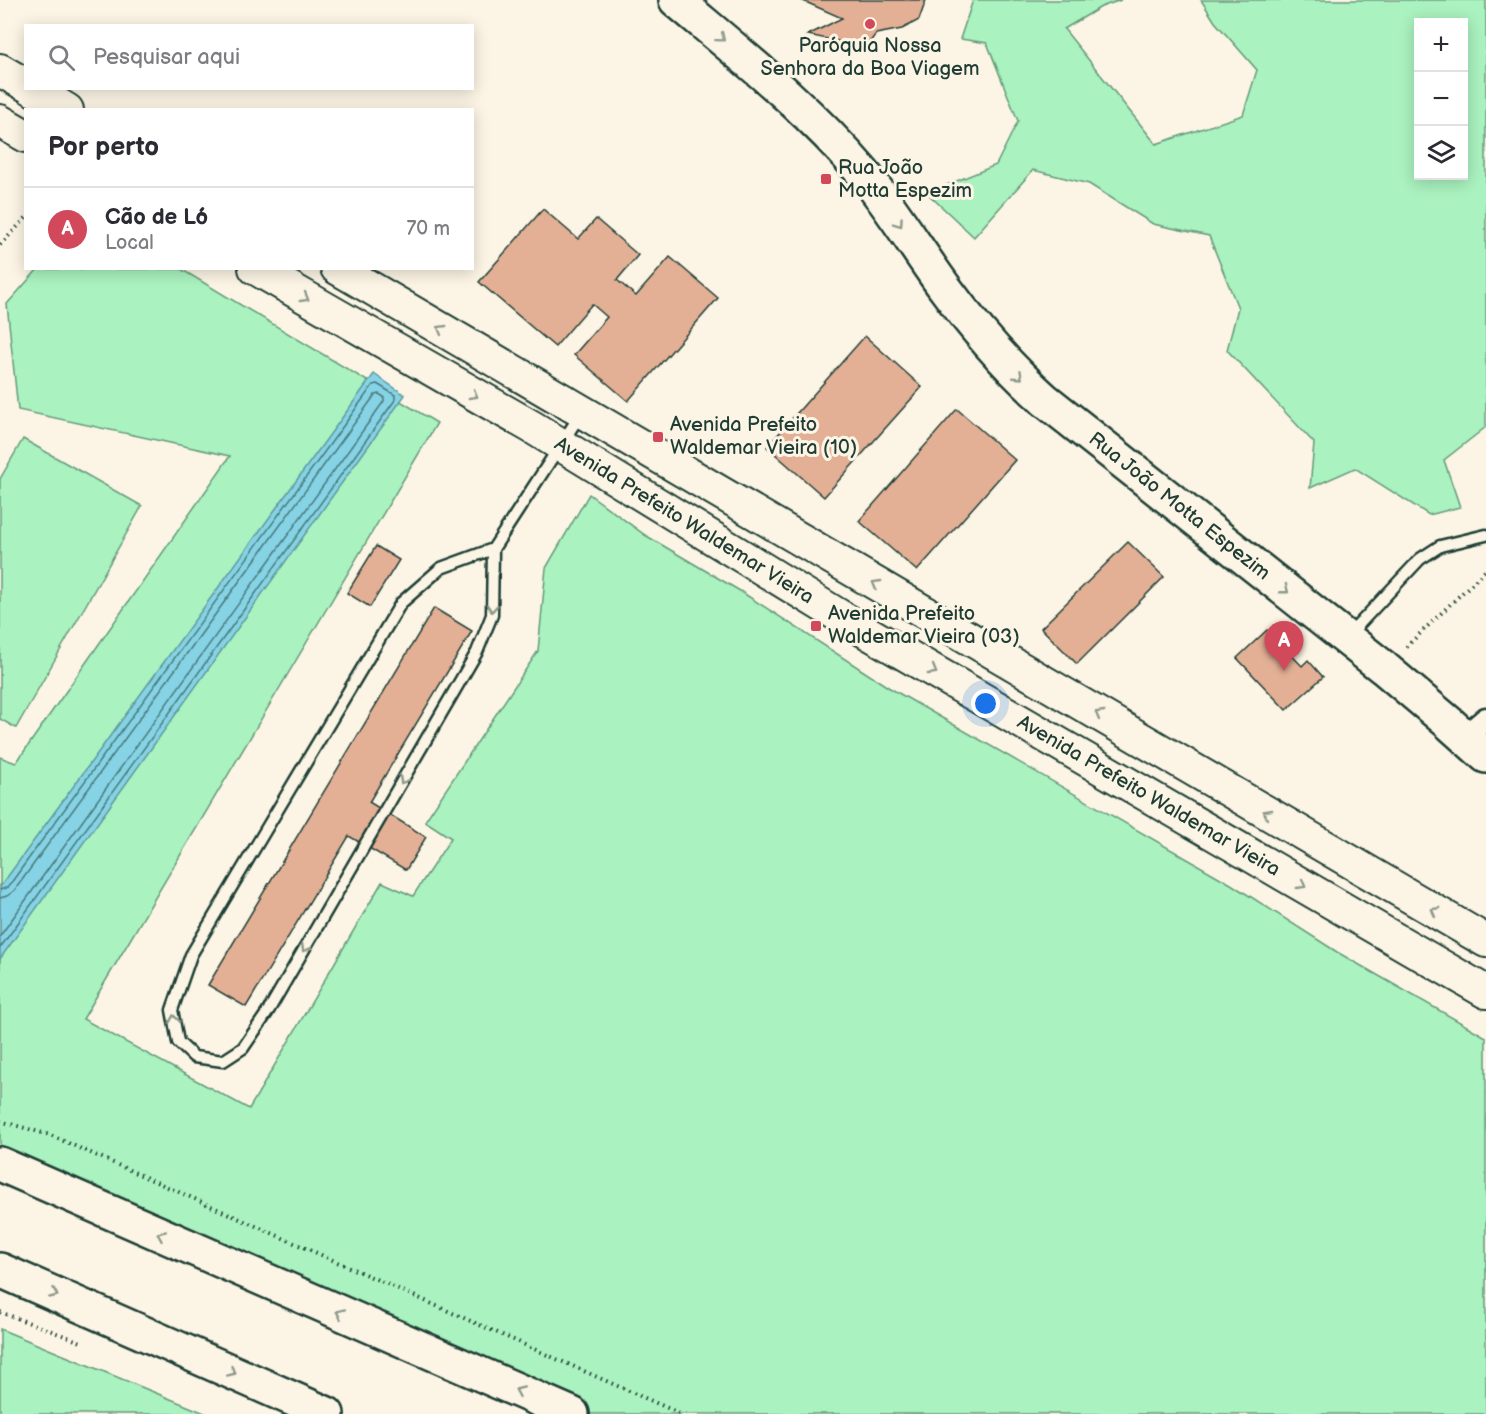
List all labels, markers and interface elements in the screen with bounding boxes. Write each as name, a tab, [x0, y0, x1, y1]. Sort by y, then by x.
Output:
marker: Paróquia Nossa Senhora da Boa Viagem	[863, 17, 877, 31]
map controls	[1414, 18, 1468, 180]
button: +	[1414, 18, 1468, 72]
search box	[24, 24, 474, 90]
one-way arrow	[714, 30, 725, 41]
place label: Paróquia Nossa Senhora da Boa Viagem	[761, 34, 979, 81]
icon: search	[45, 41, 78, 74]
text: Pesquisar aqui	[93, 44, 240, 71]
button: −	[1414, 72, 1468, 126]
button: layers	[1414, 126, 1468, 180]
text: Por perto	[48, 132, 159, 163]
place label: Rua João Motta Espezim	[838, 156, 972, 203]
marker: Rua João Motta Espezim	[819, 172, 833, 186]
text: Cão de Ló	[105, 204, 208, 231]
one-way arrow	[892, 216, 903, 227]
text: A	[61, 217, 74, 241]
text: 70 m	[406, 217, 450, 241]
text: Local	[105, 231, 154, 255]
one-way arrow	[299, 290, 309, 302]
one-way arrow	[437, 325, 447, 336]
one-way arrow	[1012, 369, 1022, 380]
one-way arrow	[468, 388, 478, 399]
place label: Avenida Prefeito Waldemar Vieira (10)	[670, 413, 857, 460]
street label: Rua João Motta Espezim	[1084, 427, 1275, 585]
marker: Avenida Prefeito Waldemar Vieira (10)	[651, 430, 665, 444]
street label: Avenida Prefeito Waldemar Vieira	[550, 432, 818, 609]
one-way arrow	[872, 580, 882, 591]
one-way arrow	[1278, 583, 1289, 594]
place label: Avenida Prefeito Waldemar Vieira (03)	[828, 602, 1020, 649]
one-way arrow	[485, 603, 498, 612]
marker: Avenida Prefeito Waldemar Vieira (03)	[809, 619, 823, 633]
pin: A	[1264, 622, 1304, 671]
one-way arrow	[927, 664, 937, 675]
your location	[971, 689, 1000, 718]
street label: Avenida Prefeito Waldemar Vieira	[1013, 710, 1284, 882]
one-way arrow	[1095, 710, 1105, 722]
one-way arrow	[399, 774, 410, 784]
one-way arrow	[1263, 808, 1273, 820]
one-way arrow	[1295, 878, 1306, 889]
one-way arrow	[1431, 907, 1442, 918]
one-way arrow	[301, 942, 312, 953]
one-way arrow	[168, 1014, 180, 1023]
one-way arrow	[157, 1230, 168, 1242]
one-way arrow	[47, 1286, 58, 1298]
one-way arrow	[335, 1308, 346, 1320]
one-way arrow	[226, 1364, 237, 1376]
one-way arrow	[514, 1386, 525, 1398]

